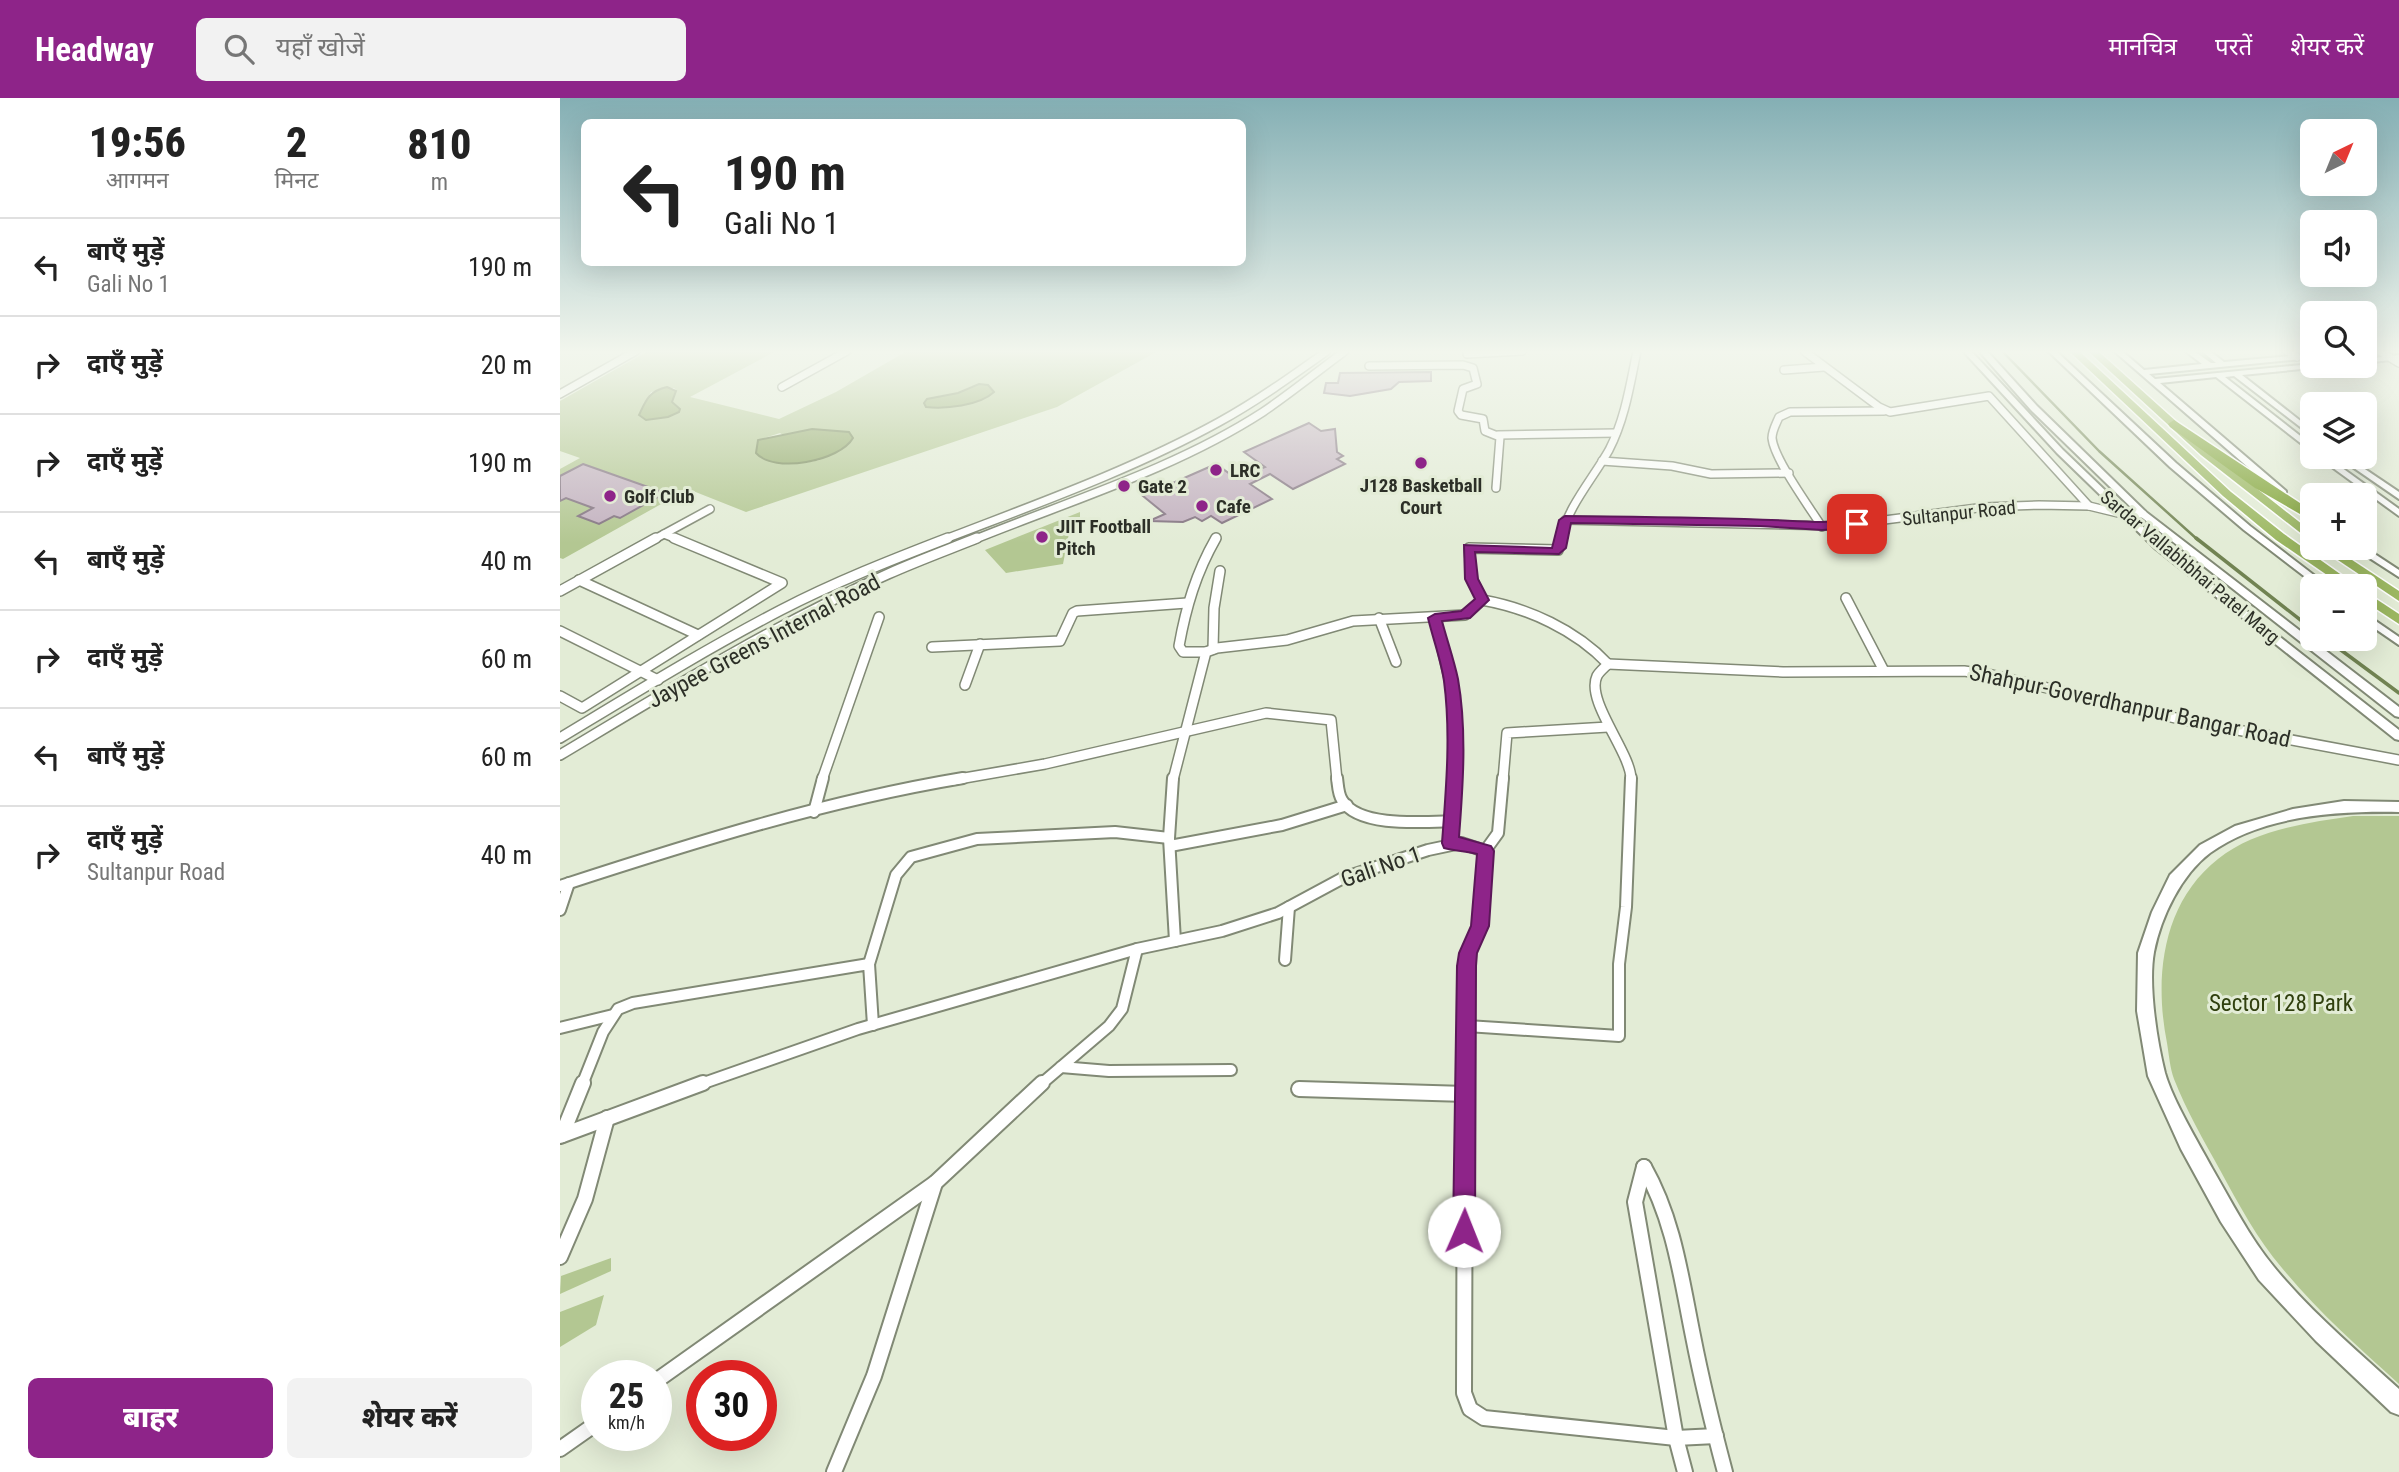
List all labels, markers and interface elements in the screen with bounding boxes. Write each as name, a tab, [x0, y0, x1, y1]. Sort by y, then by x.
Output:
search box	[196, 18, 686, 81]
text: Headway	[35, 30, 154, 69]
icon: search	[220, 30, 258, 68]
text: यहाँ खोजें	[276, 32, 365, 62]
text: मानचित्र	[2108, 33, 2177, 61]
text: परतें	[2215, 33, 2252, 61]
text: शेयर करें	[2290, 33, 2364, 61]
text: 19:56	[89, 118, 186, 167]
text: 2	[286, 118, 307, 167]
north arrow	[2300, 119, 2376, 196]
map controls	[2300, 119, 2377, 651]
text: 810	[407, 120, 471, 169]
text: 190 m	[724, 145, 846, 202]
icon: left	[609, 147, 700, 238]
text: आगमन	[106, 167, 169, 194]
text: मिनट	[275, 167, 319, 194]
text: m	[431, 169, 448, 196]
text: Gali No 1	[724, 204, 839, 242]
button: sound	[2300, 210, 2377, 287]
text: बाएँ मुड़ें	[87, 236, 164, 266]
icon: left	[28, 248, 66, 286]
text: 190 m	[468, 252, 532, 282]
text: Gali No 1	[87, 271, 170, 298]
button: search	[2300, 301, 2377, 378]
icon: right	[28, 346, 66, 384]
text: दाएँ मुड़ें	[87, 348, 163, 378]
text: 20 m	[481, 350, 532, 380]
button: layers	[2300, 392, 2377, 469]
icon: right	[28, 444, 66, 482]
text: दाएँ मुड़ें	[87, 446, 163, 476]
text: 190 m	[468, 448, 532, 478]
marker: J128 Basketball Court	[1413, 455, 1429, 471]
place label: LRC	[1230, 459, 1261, 482]
marker: LRC	[1208, 462, 1224, 478]
place label: J128 Basketball Court	[1360, 474, 1482, 519]
place label: Gate 2	[1138, 475, 1187, 498]
marker: Gate 2	[1116, 478, 1132, 494]
button: +	[2300, 483, 2377, 560]
place label: Golf Club	[624, 485, 694, 508]
street label: Sardar Vallabhbhai Patel Marg	[2096, 485, 2284, 649]
marker: Golf Club	[602, 488, 618, 504]
pin	[1827, 494, 1887, 554]
place label: Cafe	[1216, 495, 1251, 518]
street label: Sultanpur Road	[1901, 496, 2017, 530]
marker: Cafe	[1194, 498, 1210, 514]
icon: arrive	[1838, 505, 1876, 543]
place label: JIIT Football Pitch	[1056, 515, 1151, 560]
marker: JIIT Football Pitch	[1034, 529, 1050, 545]
icon: left	[28, 542, 66, 580]
text: बाएँ मुड़ें	[87, 544, 164, 574]
text: 40 m	[481, 546, 532, 576]
street label: Jaypee Greens Internal Road	[643, 568, 885, 714]
button: −	[2300, 574, 2377, 651]
icon: right	[28, 640, 66, 678]
text: दाएँ मुड़ें	[87, 642, 163, 672]
text: 60 m	[481, 644, 532, 674]
street label: Shahpur-Goverdhanpur Bangar Road	[1967, 659, 2293, 753]
icon: left	[28, 738, 66, 776]
text: बाएँ मुड़ें	[87, 740, 164, 770]
text: 60 m	[481, 742, 532, 772]
text: दाएँ मुड़ें	[87, 824, 163, 854]
icon: right	[28, 836, 66, 874]
text: 40 m	[481, 840, 532, 870]
street label: Gali No 1	[1337, 841, 1425, 893]
text: Sultanpur Road	[87, 859, 225, 886]
park label: Sector 128 Park	[2209, 990, 2354, 1017]
position arrow	[1427, 1194, 1501, 1268]
speed limit sign: 30	[686, 1360, 777, 1451]
text: 25	[609, 1376, 644, 1417]
button: बाहर	[28, 1378, 273, 1458]
button: शेयर करें	[287, 1378, 532, 1458]
text: km/h	[608, 1412, 645, 1433]

